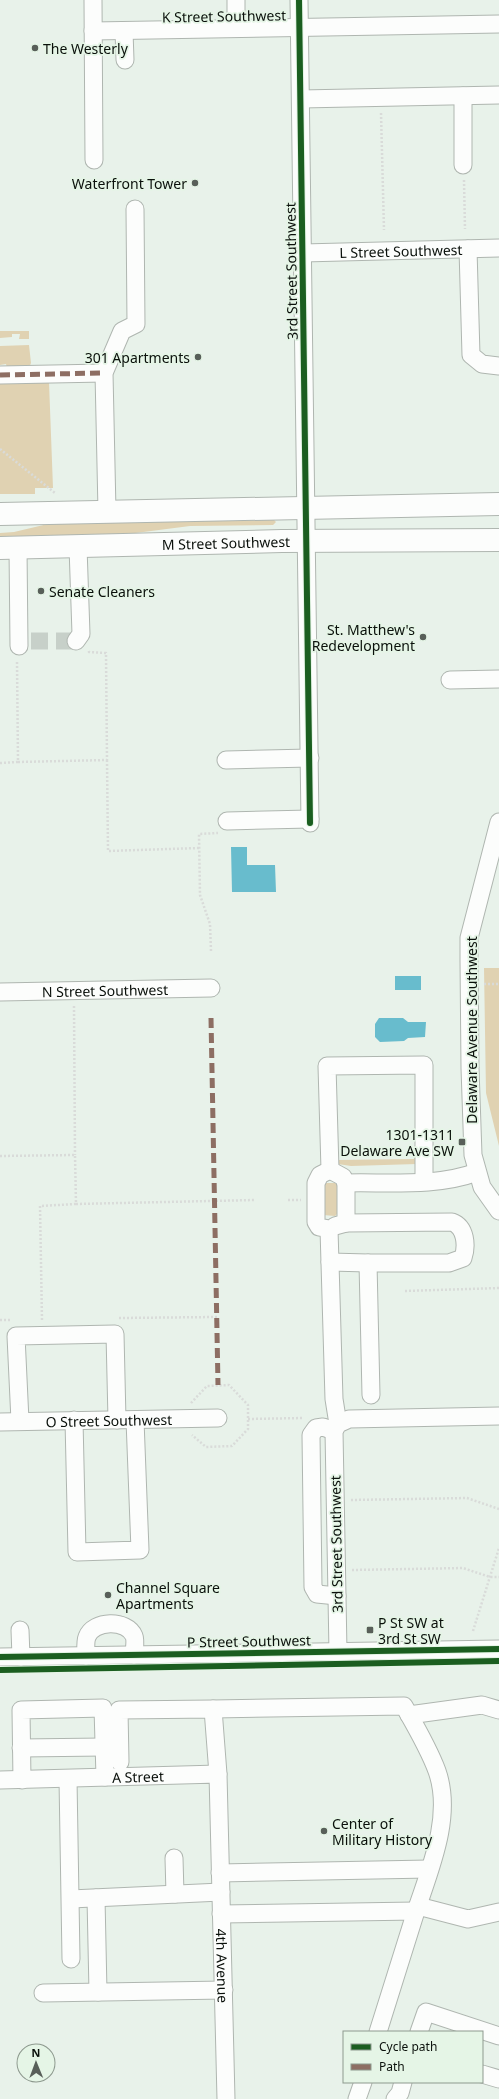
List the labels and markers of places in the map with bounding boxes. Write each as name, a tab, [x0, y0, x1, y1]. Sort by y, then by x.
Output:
place label: The Westerly	[43, 39, 129, 58]
marker: The Westerly	[30, 43, 40, 53]
place label: Waterfront Tower	[72, 174, 187, 193]
marker: Waterfront Tower	[190, 178, 200, 188]
place label: 301 Apartments	[85, 348, 190, 367]
marker: 301 Apartments	[193, 352, 203, 362]
place label: Senate Cleaners	[49, 582, 155, 601]
marker: Senate Cleaners	[36, 586, 46, 596]
place label: St. Matthew's Redevelopment	[312, 620, 415, 655]
marker: St. Matthew's Redevelopment	[418, 632, 428, 642]
place label: 1301-1311 Delaware Ave SW	[340, 1125, 454, 1160]
marker: 1301-1311 Delaware Ave SW	[457, 1137, 467, 1147]
place label: Channel Square Apartments	[116, 1578, 220, 1613]
marker: Channel Square Apartments	[103, 1590, 113, 1600]
place label: P St SW at 3rd St SW	[378, 1613, 444, 1648]
marker: P St SW at 3rd St SW	[365, 1625, 375, 1635]
place label: Center of Military History	[332, 1814, 433, 1849]
marker: Center of Military History	[319, 1826, 329, 1836]

